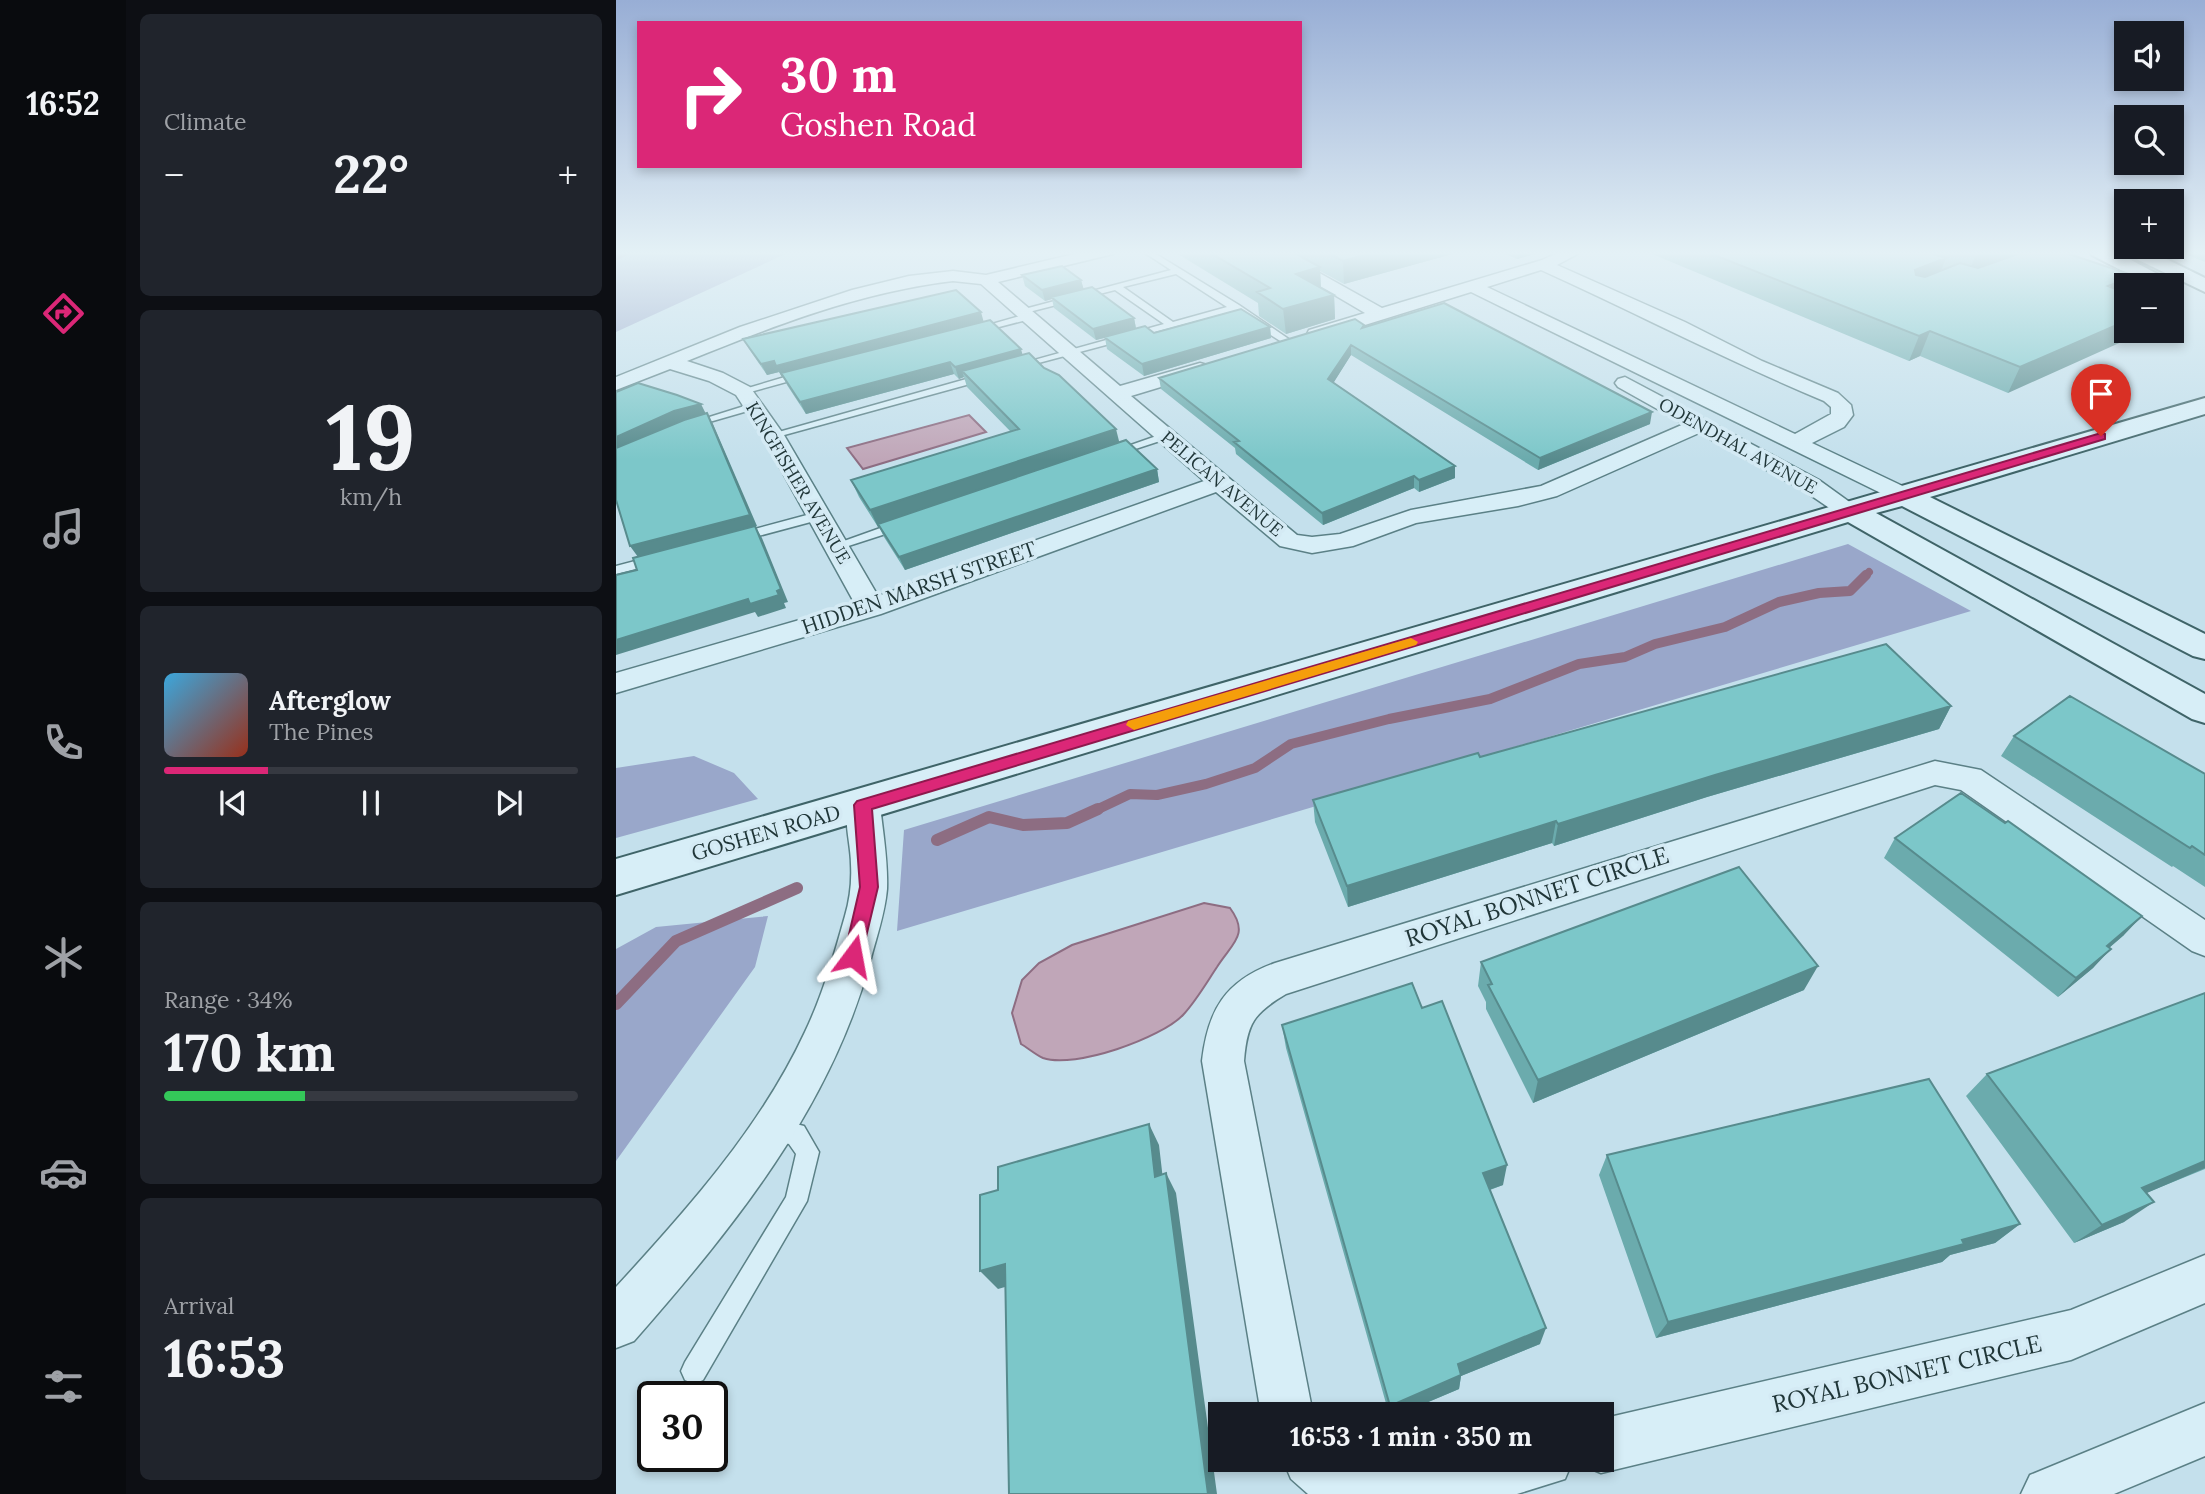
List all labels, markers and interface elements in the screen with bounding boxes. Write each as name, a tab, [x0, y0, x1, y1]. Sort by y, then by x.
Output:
map controls	[2114, 21, 2184, 343]
button: sound	[2114, 21, 2184, 91]
text: 30 m	[780, 43, 897, 105]
icon: right	[665, 49, 756, 140]
text: 16:52	[26, 83, 100, 124]
text: Goshen Road	[780, 104, 976, 145]
button: search	[2114, 105, 2184, 175]
text: Climate	[164, 107, 246, 136]
text: 22°	[333, 141, 409, 207]
text: −	[164, 151, 184, 199]
text: +	[558, 151, 578, 199]
button: +	[2114, 189, 2184, 259]
button: −	[2114, 273, 2184, 343]
icon: directions	[39, 289, 88, 338]
pin	[2071, 364, 2131, 436]
icon: arrive	[2082, 375, 2120, 413]
text: 19	[326, 378, 416, 495]
street label: ODENDHAL AVENUE	[1655, 392, 1822, 499]
street label: KINGFISHER AVENUE	[741, 398, 856, 568]
street label: PELICAN AVENUE	[1157, 426, 1288, 541]
text: km/h	[340, 482, 402, 511]
icon: music	[39, 504, 88, 553]
street label: HIDDEN MARSH STREET	[798, 535, 1040, 640]
text: Afterglow	[269, 684, 391, 717]
text: The Pines	[269, 717, 374, 746]
icon: phone	[39, 718, 88, 767]
icon: previous	[214, 784, 252, 822]
icon: pause	[352, 784, 390, 822]
icon: next	[490, 784, 528, 822]
street label: GOSHEN ROAD	[688, 798, 843, 867]
street label: ROYAL BONNET CIRCLE	[1401, 839, 1673, 954]
position arrow	[816, 919, 890, 993]
icon: climate	[39, 933, 88, 982]
text: Range · 34%	[164, 985, 292, 1014]
text: 170 km	[164, 1019, 335, 1085]
icon: car	[39, 1148, 88, 1197]
text: Arrival	[164, 1291, 234, 1320]
text: 16:53	[164, 1325, 285, 1391]
street label: ROYAL BONNET CIRCLE	[1769, 1327, 2045, 1420]
icon: filters	[39, 1362, 88, 1411]
speed limit sign: 30	[637, 1381, 728, 1472]
text: 16:53 · 1 min · 350 m	[1290, 1420, 1532, 1453]

